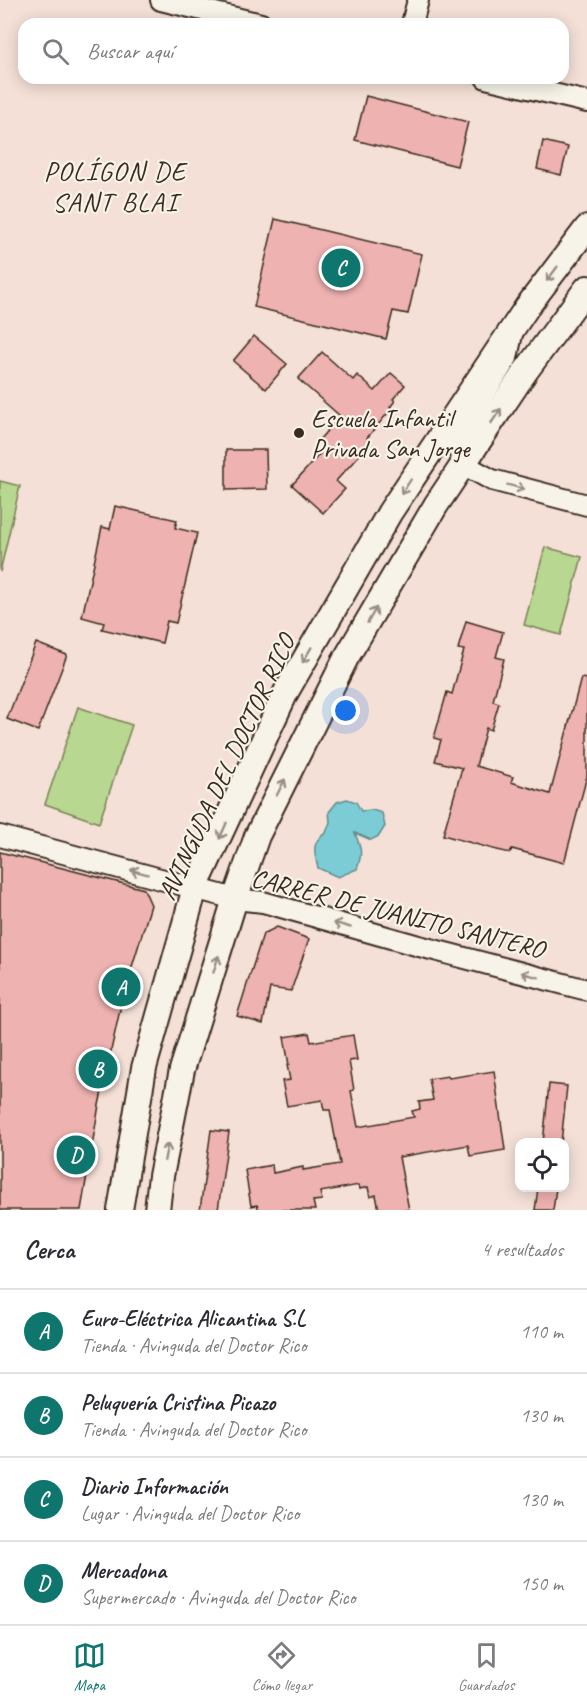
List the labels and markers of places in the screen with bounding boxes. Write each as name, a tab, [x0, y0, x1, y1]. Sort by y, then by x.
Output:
pin: C	[322, 246, 360, 290]
place label: Escuela Infantil Privada San Jorge	[311, 402, 471, 465]
marker: Escuela Infantil Privada San Jorge	[292, 426, 306, 440]
pin: A	[102, 964, 140, 1010]
pin: B	[78, 1046, 118, 1092]
pin: D	[56, 1132, 96, 1178]

